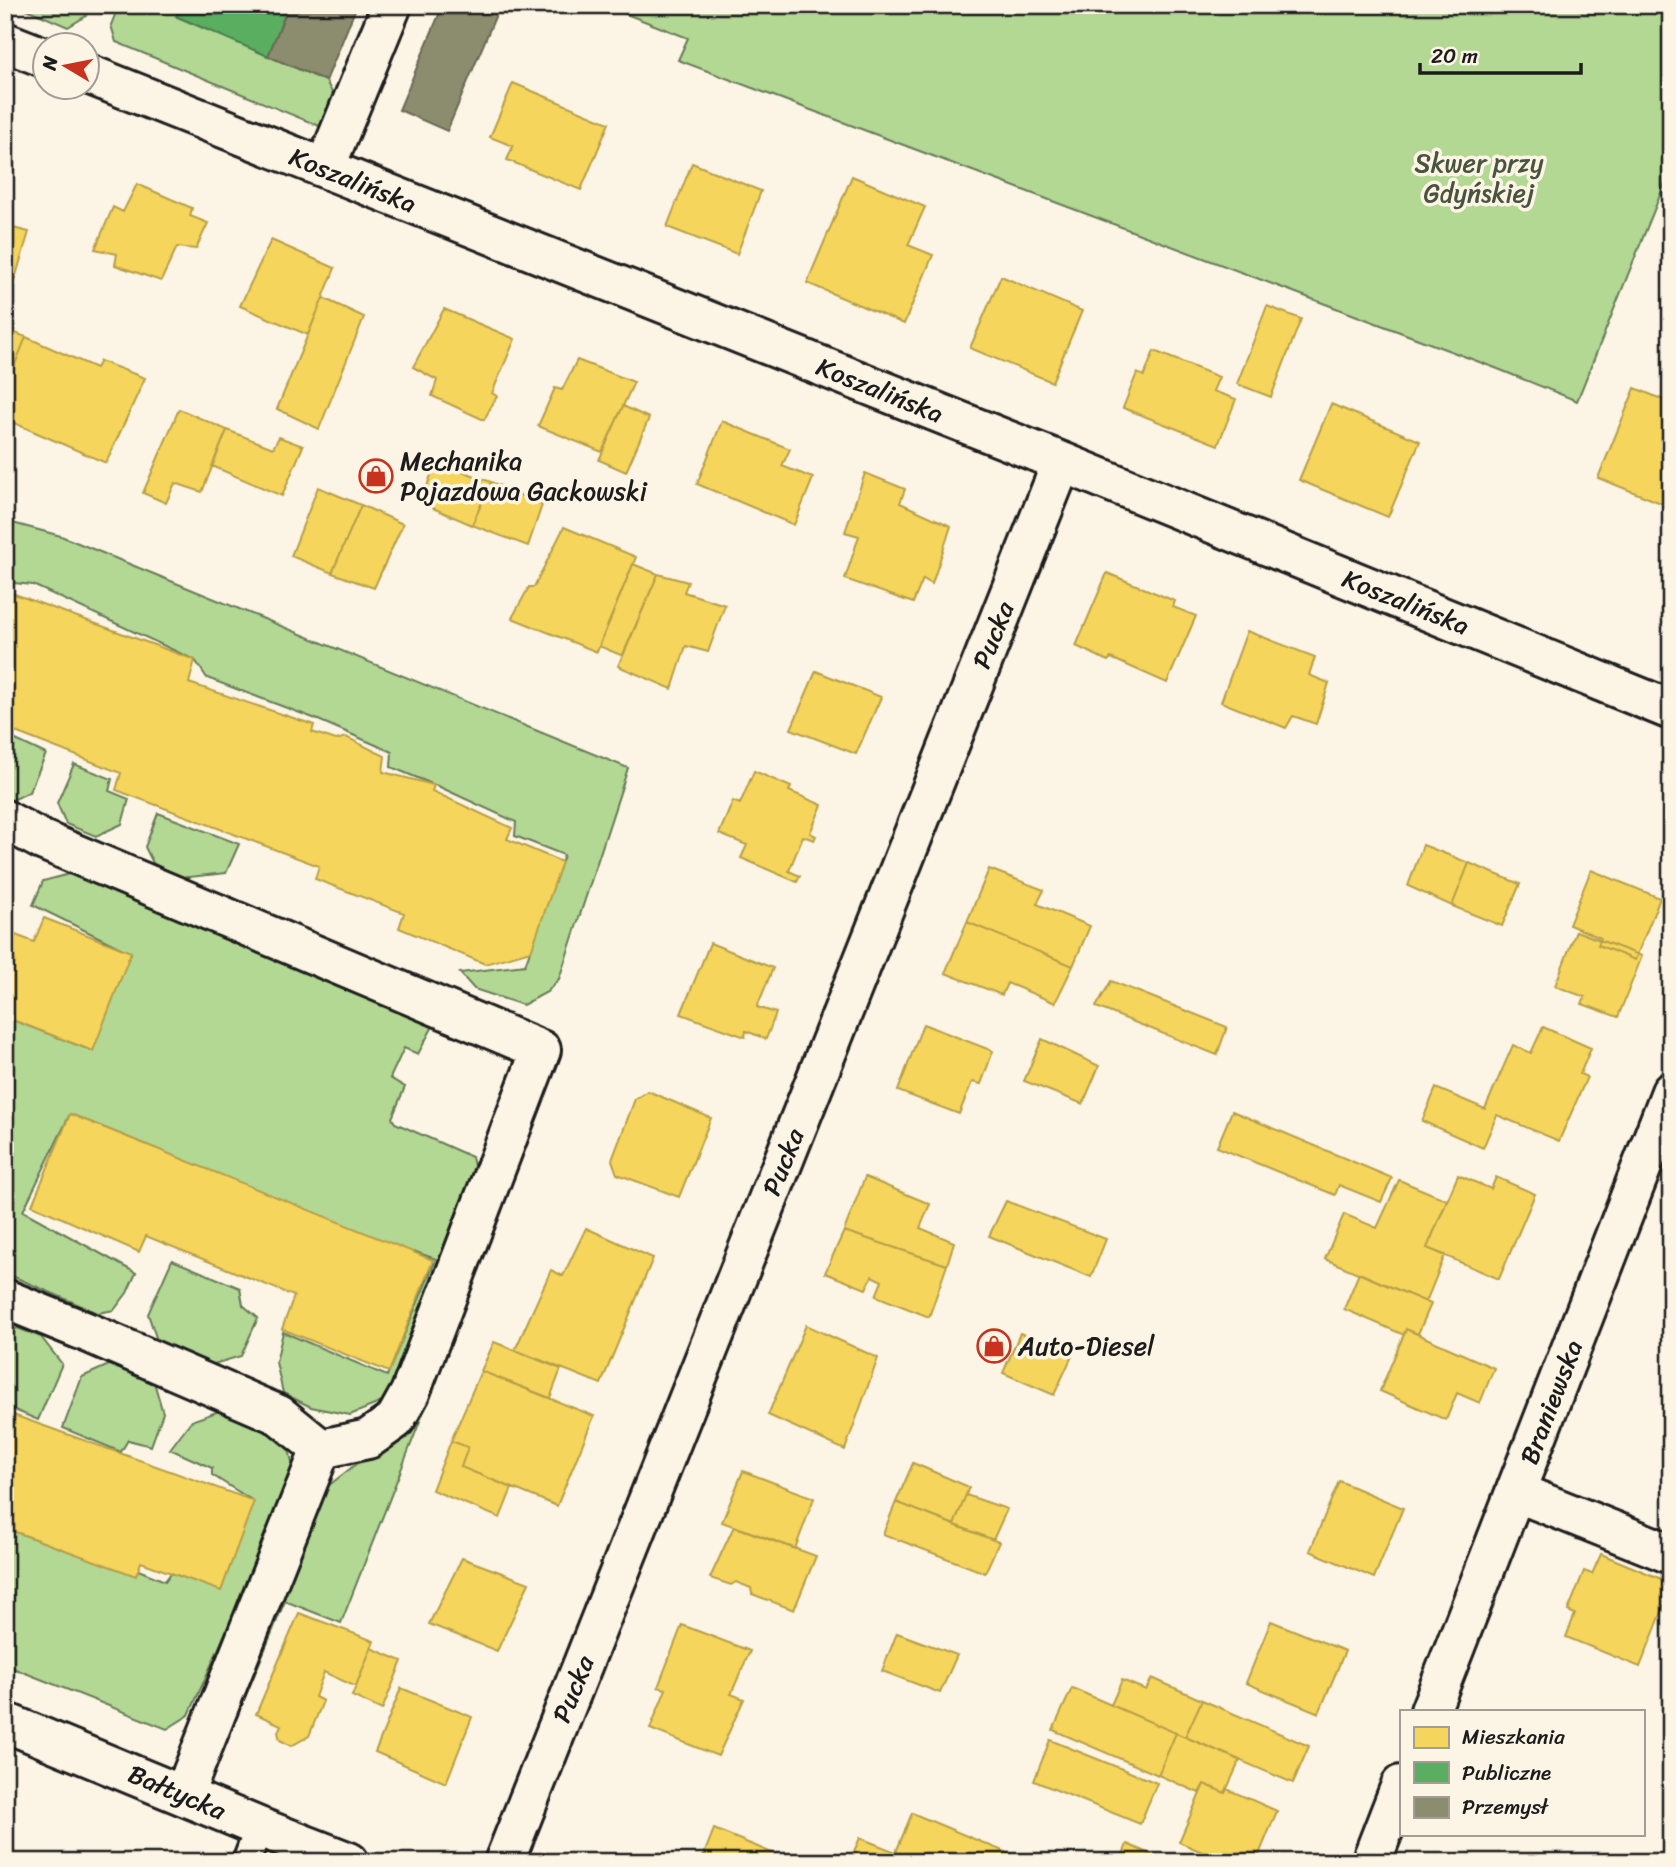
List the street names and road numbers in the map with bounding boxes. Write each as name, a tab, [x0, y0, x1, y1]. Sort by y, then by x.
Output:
street label: Koszalińska	[282, 134, 424, 226]
street label: Koszalińska	[809, 344, 951, 436]
street label: Koszalińska	[1335, 556, 1477, 648]
street label: Pucka	[959, 593, 1028, 676]
street label: Pucka	[749, 1120, 818, 1203]
street label: Braniewska	[1506, 1333, 1596, 1471]
street label: Pucka	[539, 1647, 608, 1730]
street label: Bałtycka	[121, 1751, 234, 1834]

